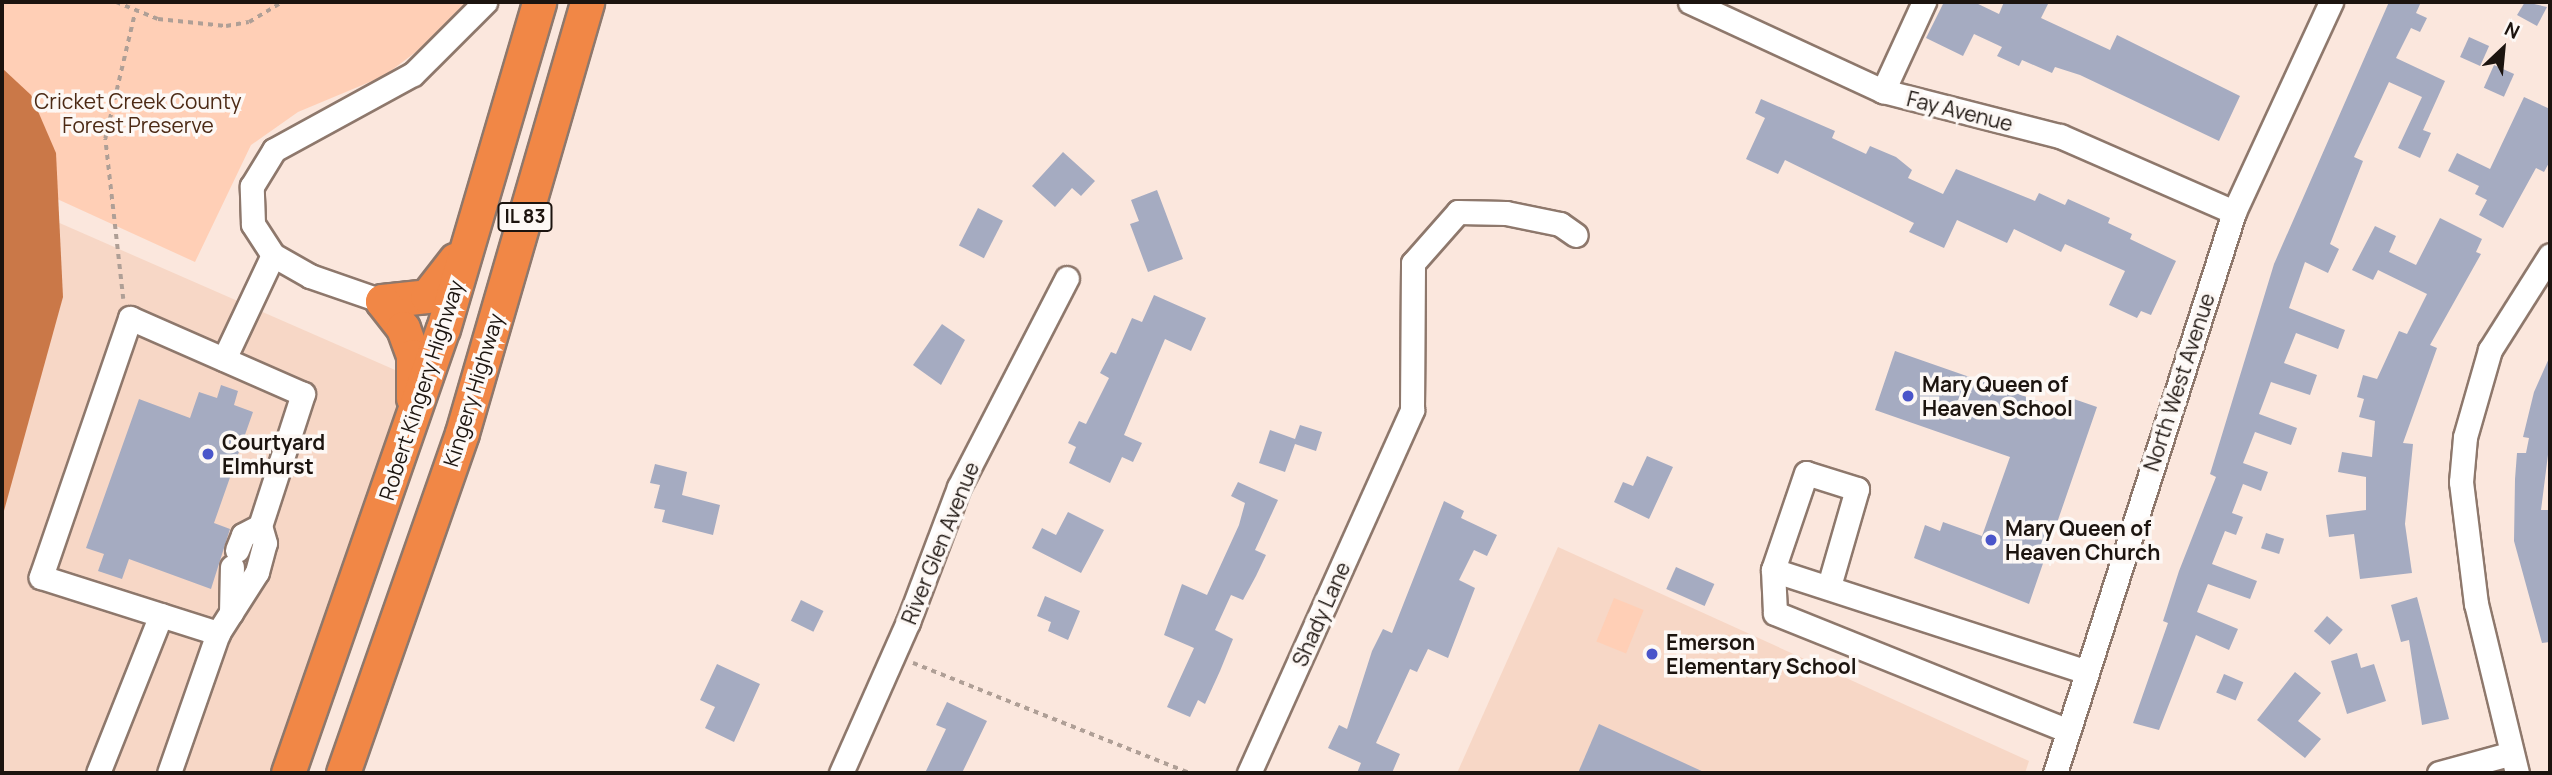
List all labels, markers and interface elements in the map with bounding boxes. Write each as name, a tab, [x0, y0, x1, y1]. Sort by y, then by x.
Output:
north arrow	[2468, 14, 2538, 84]
text: N	[2500, 15, 2524, 45]
street label: Fay Avenue	[1904, 86, 2016, 136]
park label: Cricket Creek County Forest Preserve	[34, 88, 242, 138]
road number: IL 83	[497, 202, 553, 232]
street label: Robert Kingery Highway	[374, 277, 468, 503]
street label: North West Avenue	[2138, 290, 2220, 474]
street label: Kingery Highway	[438, 310, 508, 470]
place label: Mary Queen of Heaven School	[1922, 371, 2073, 421]
marker: Mary Queen of Heaven School	[1900, 388, 1916, 404]
place label: Courtyard Elmhurst	[222, 429, 325, 479]
marker: Courtyard Elmhurst	[200, 446, 216, 462]
street label: River Glen Avenue	[896, 458, 984, 628]
place label: Mary Queen of Heaven Church	[2005, 515, 2160, 565]
marker: Mary Queen of Heaven Church	[1983, 532, 1999, 548]
street label: Shady Lane	[1287, 558, 1355, 670]
place label: Emerson Elementary School	[1666, 629, 1857, 679]
marker: Emerson Elementary School	[1644, 646, 1660, 662]

